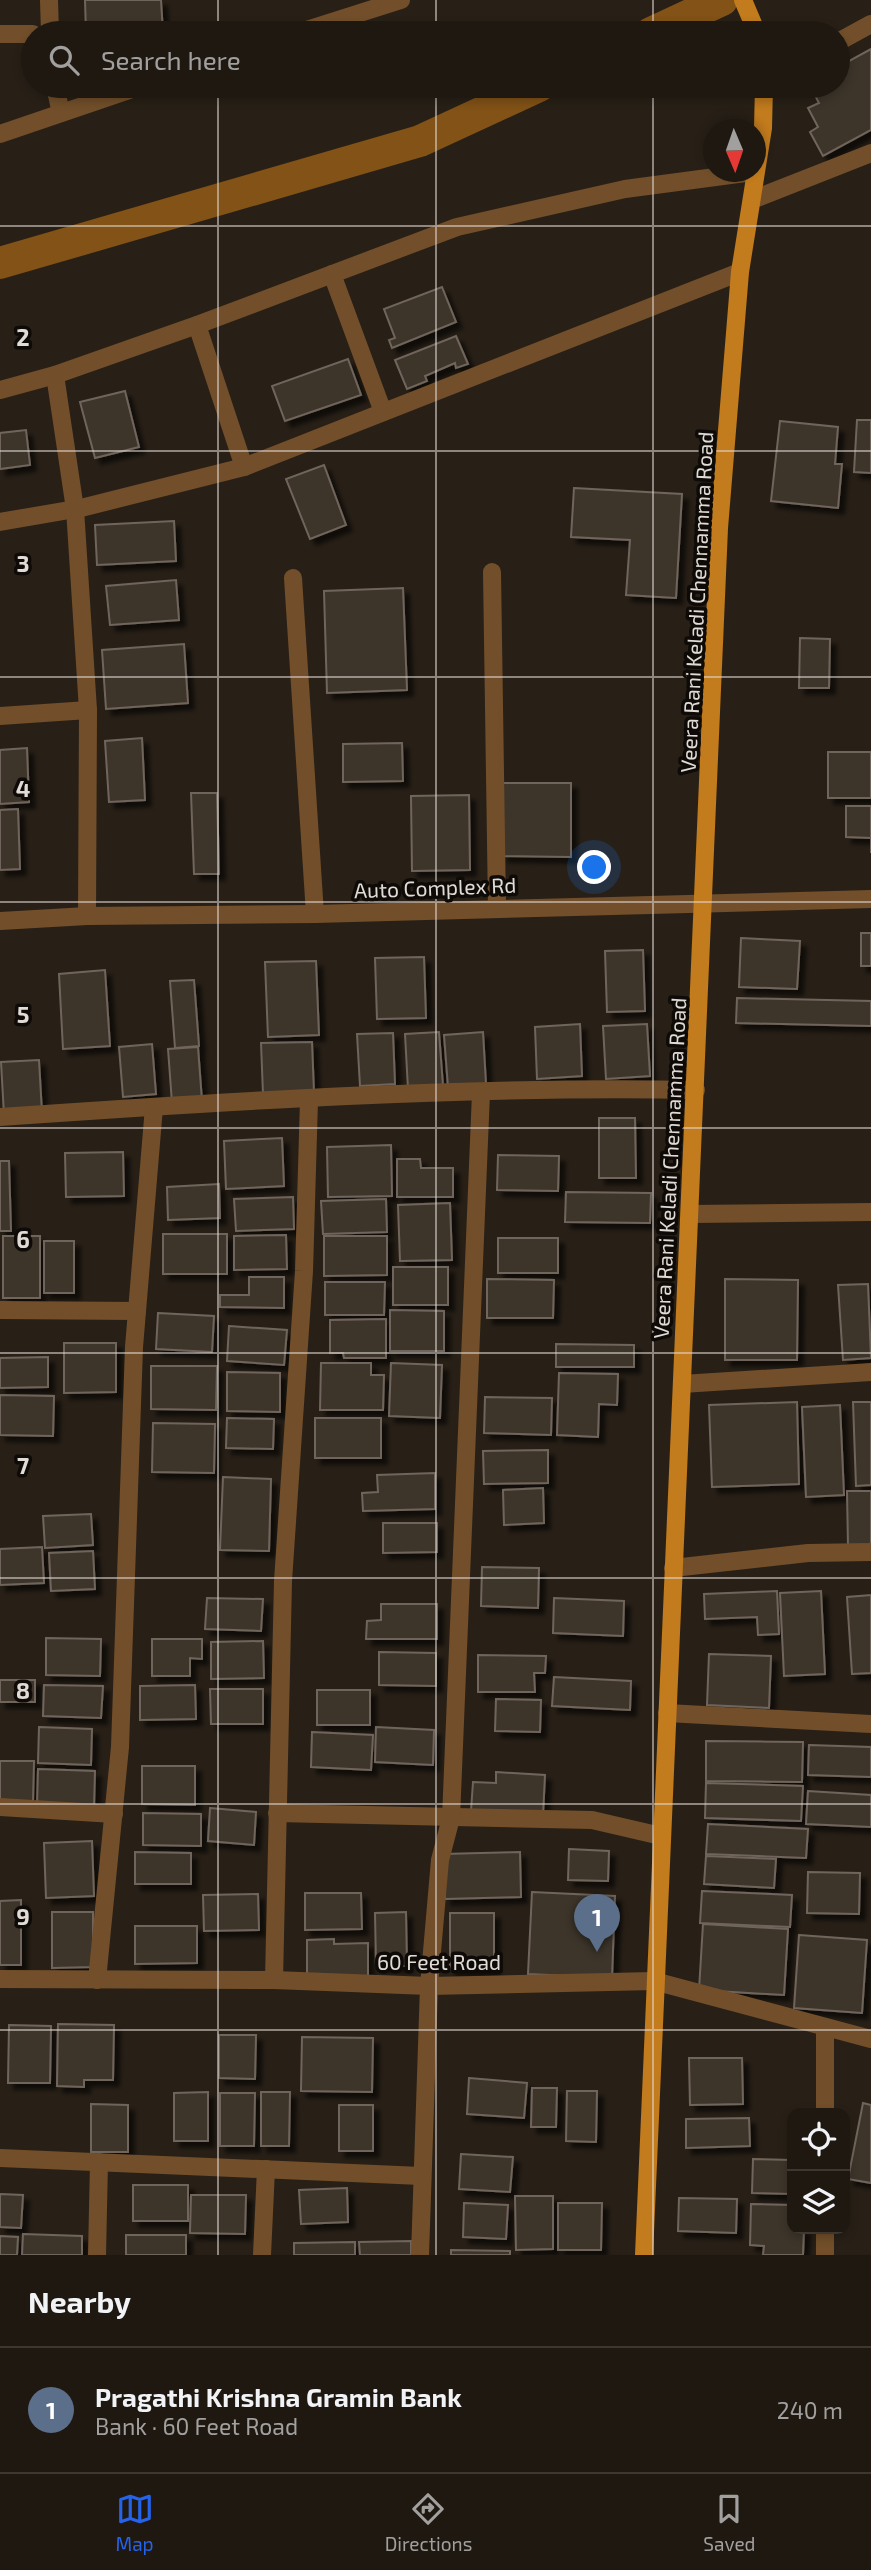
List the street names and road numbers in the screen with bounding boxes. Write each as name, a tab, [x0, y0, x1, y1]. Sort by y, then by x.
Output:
street label: Veera Rani Keladi Chennamma Road	[675, 431, 717, 773]
street label: Auto Complex Rd	[353, 872, 517, 902]
street label: Veera Rani Keladi Chennamma Road	[648, 997, 690, 1339]
street label: 60 Feet Road	[377, 1949, 501, 1974]

